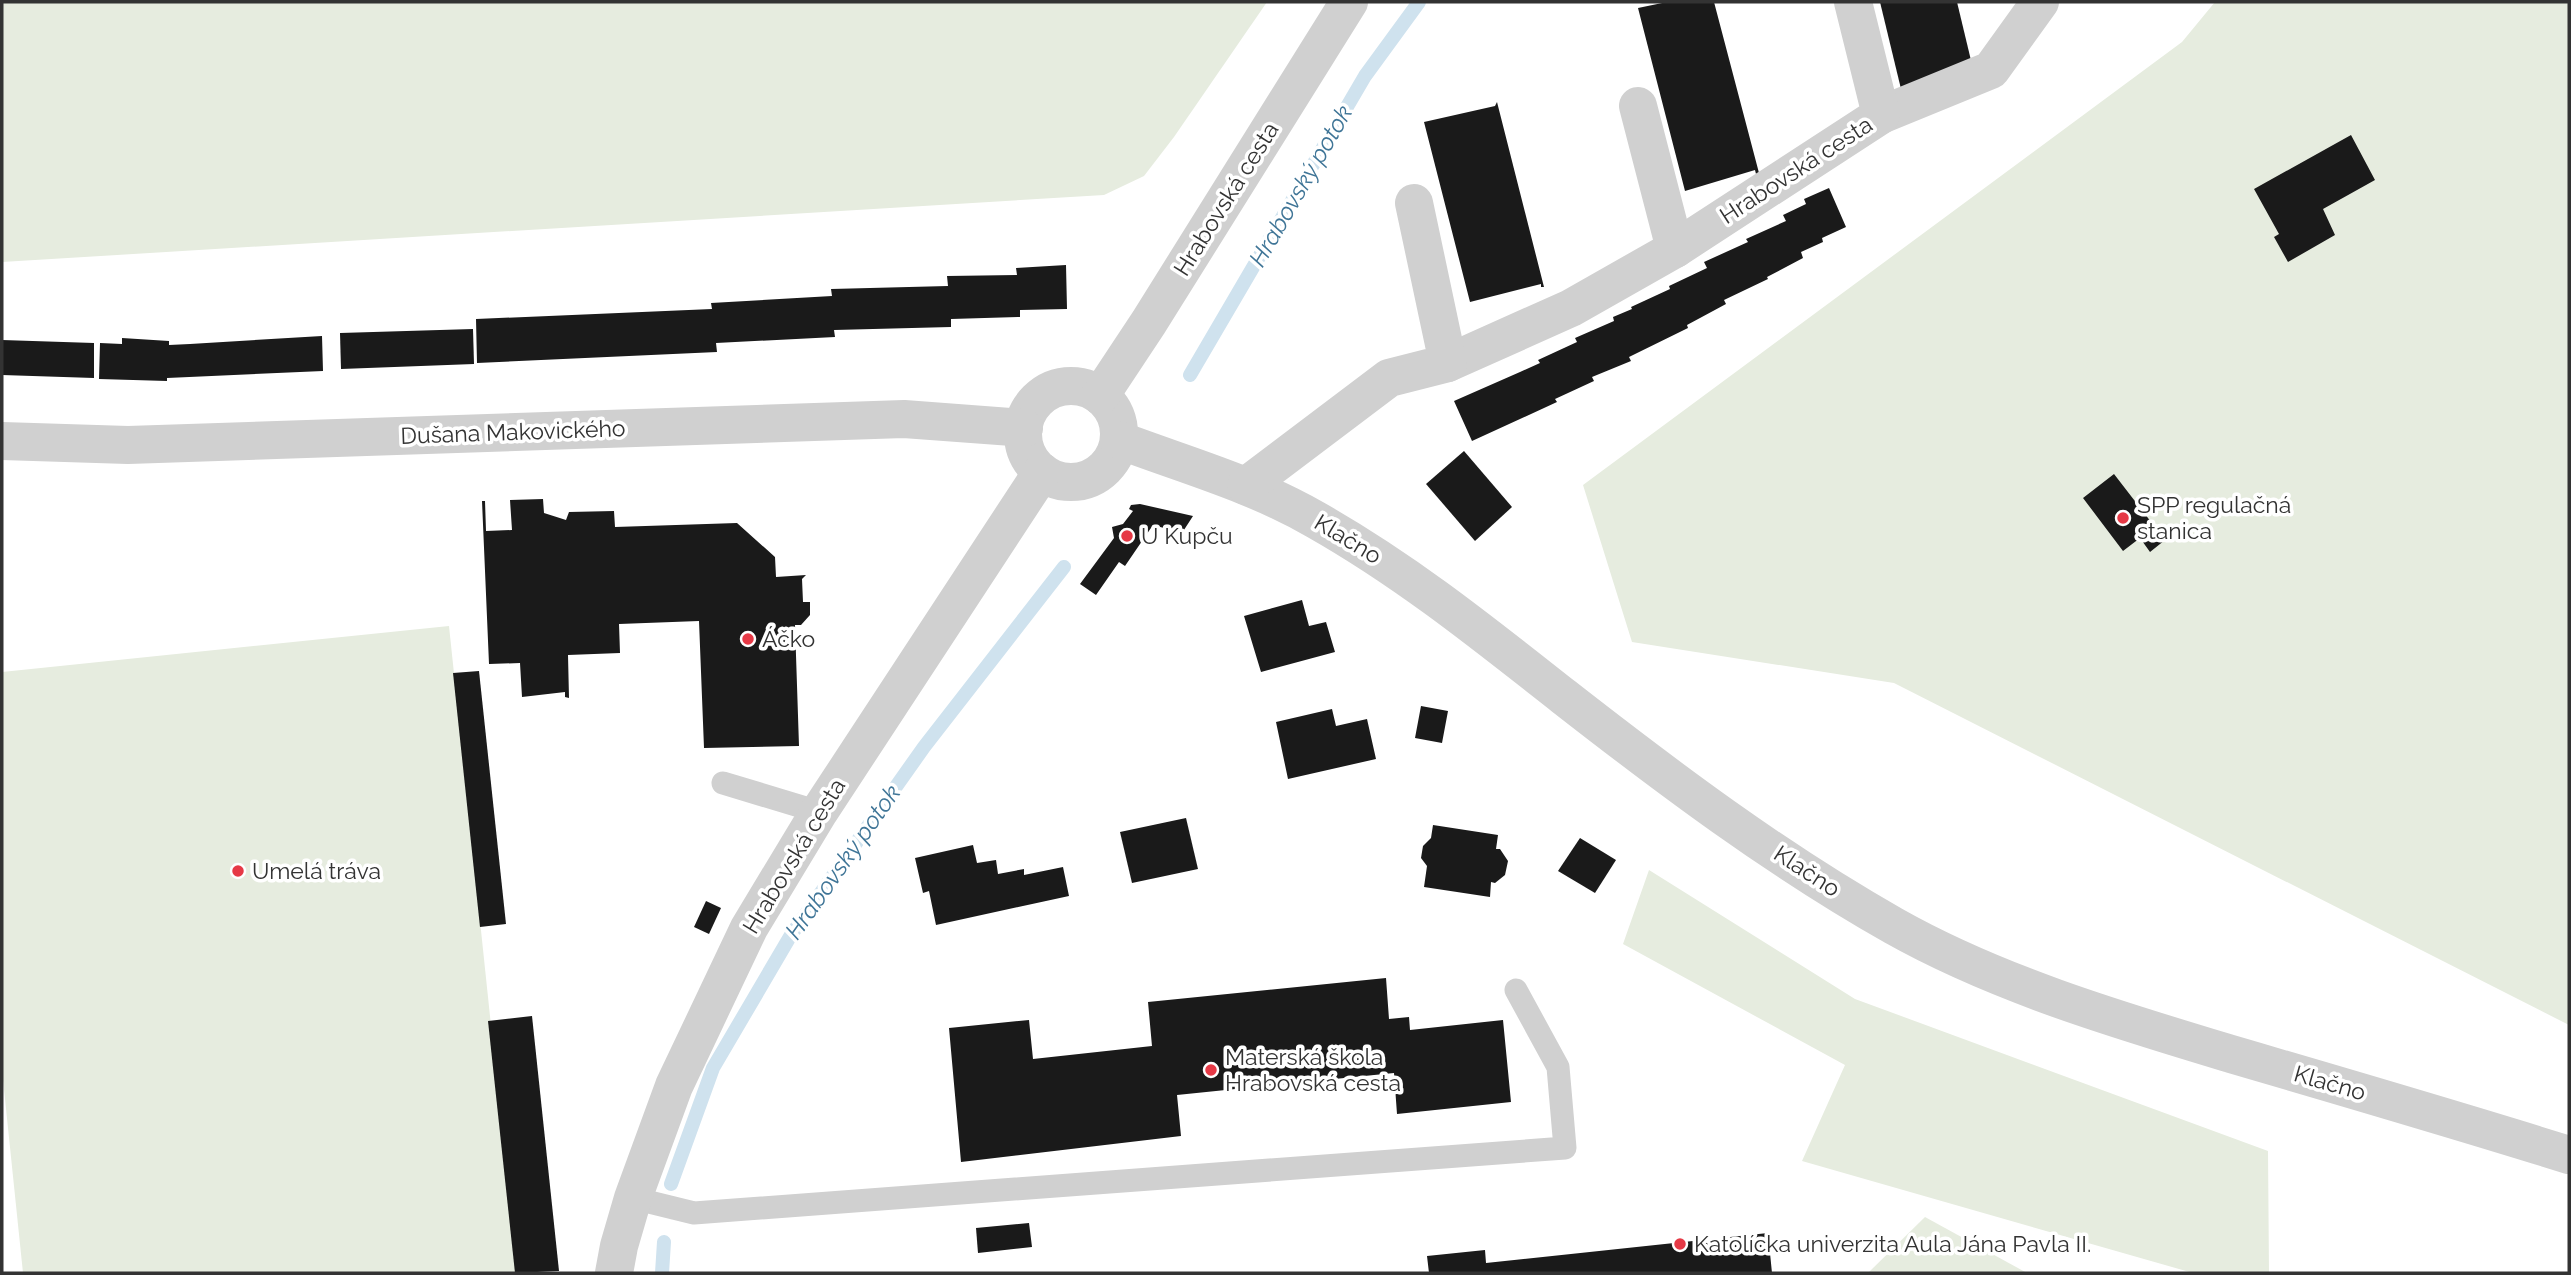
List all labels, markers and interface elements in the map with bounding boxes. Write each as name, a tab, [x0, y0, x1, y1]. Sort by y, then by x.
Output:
water label: Hrabovský potok	[1243, 100, 1359, 272]
street label: Hrabovská cesta	[1715, 110, 1877, 229]
street label: Hrabovská cesta	[1168, 117, 1284, 281]
street label: Dušana Makovického	[400, 414, 626, 449]
place label: SPP regulačná stanica	[2137, 491, 2291, 544]
street label: Klačno	[1310, 508, 1387, 569]
marker: SPP regulačná stanica	[2115, 510, 2131, 526]
place label: U Kupču	[1141, 522, 1233, 549]
marker: U Kupču	[1119, 528, 1135, 544]
place label: Áčko	[762, 625, 815, 652]
marker: Áčko	[740, 631, 756, 647]
street label: Hrabovská cesta	[737, 773, 850, 938]
water label: Hrabovský potok	[779, 779, 907, 944]
street label: Klačno	[1769, 839, 1845, 902]
place label: Umelá tráva	[252, 857, 381, 884]
marker: Umelá tráva	[230, 863, 246, 879]
place label: Materská škola Hrabovská cesta	[1225, 1043, 1401, 1096]
street label: Klačno	[2291, 1059, 2369, 1106]
marker: Materská škola Hrabovská cesta	[1203, 1062, 1219, 1078]
place label: Katolícka univerzita Aula Jána Pavla II.	[1694, 1230, 2091, 1257]
marker: Katolícka univerzita Aula Jána Pavla II.	[1672, 1236, 1688, 1252]

